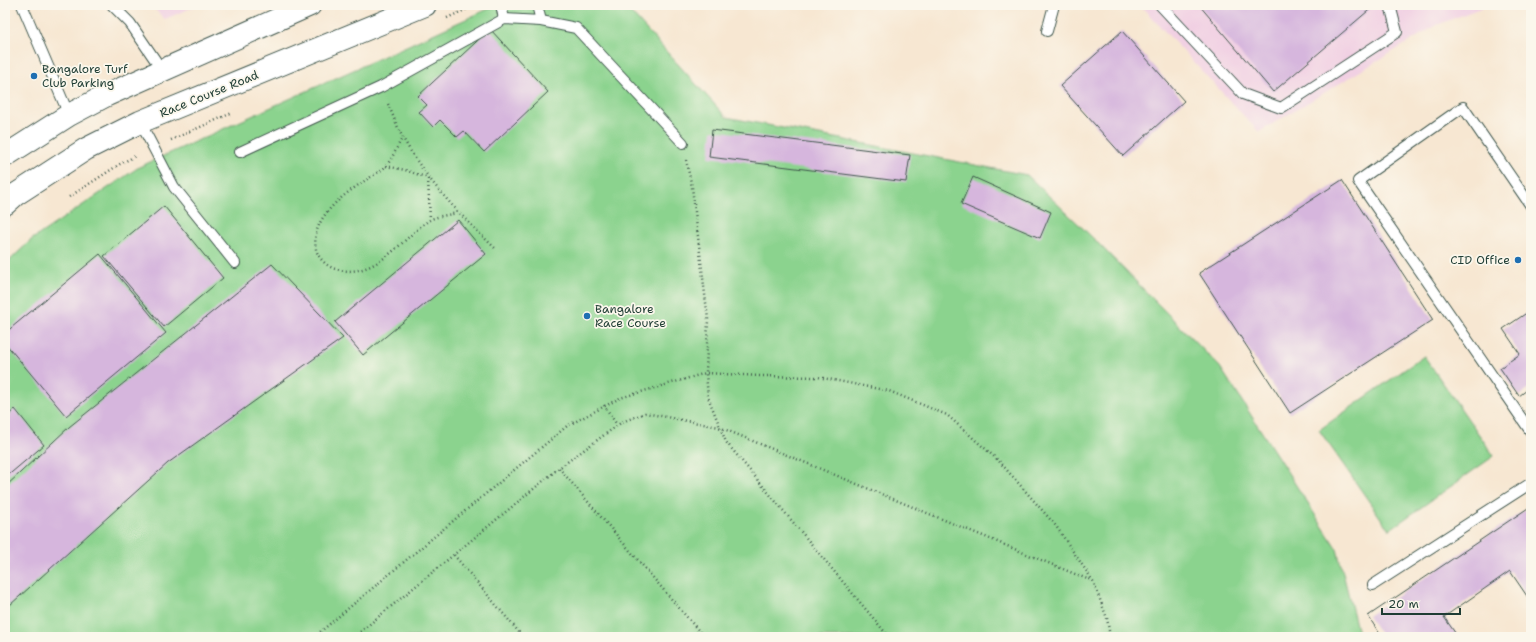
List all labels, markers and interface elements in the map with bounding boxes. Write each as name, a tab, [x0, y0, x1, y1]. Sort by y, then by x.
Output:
place label: Bangalore Turf Club Parking	[42, 61, 128, 91]
street label: Race Course Road	[157, 67, 261, 121]
marker: Bangalore Turf Club Parking	[29, 71, 39, 81]
place label: CID Office	[1450, 252, 1510, 268]
marker: CID Office	[1513, 255, 1523, 265]
place label: Bangalore Race Course	[595, 301, 666, 331]
marker: Bangalore Race Course	[582, 311, 592, 321]
scale bar	[1382, 590, 1460, 616]
text: 20 m	[1388, 596, 1419, 612]

